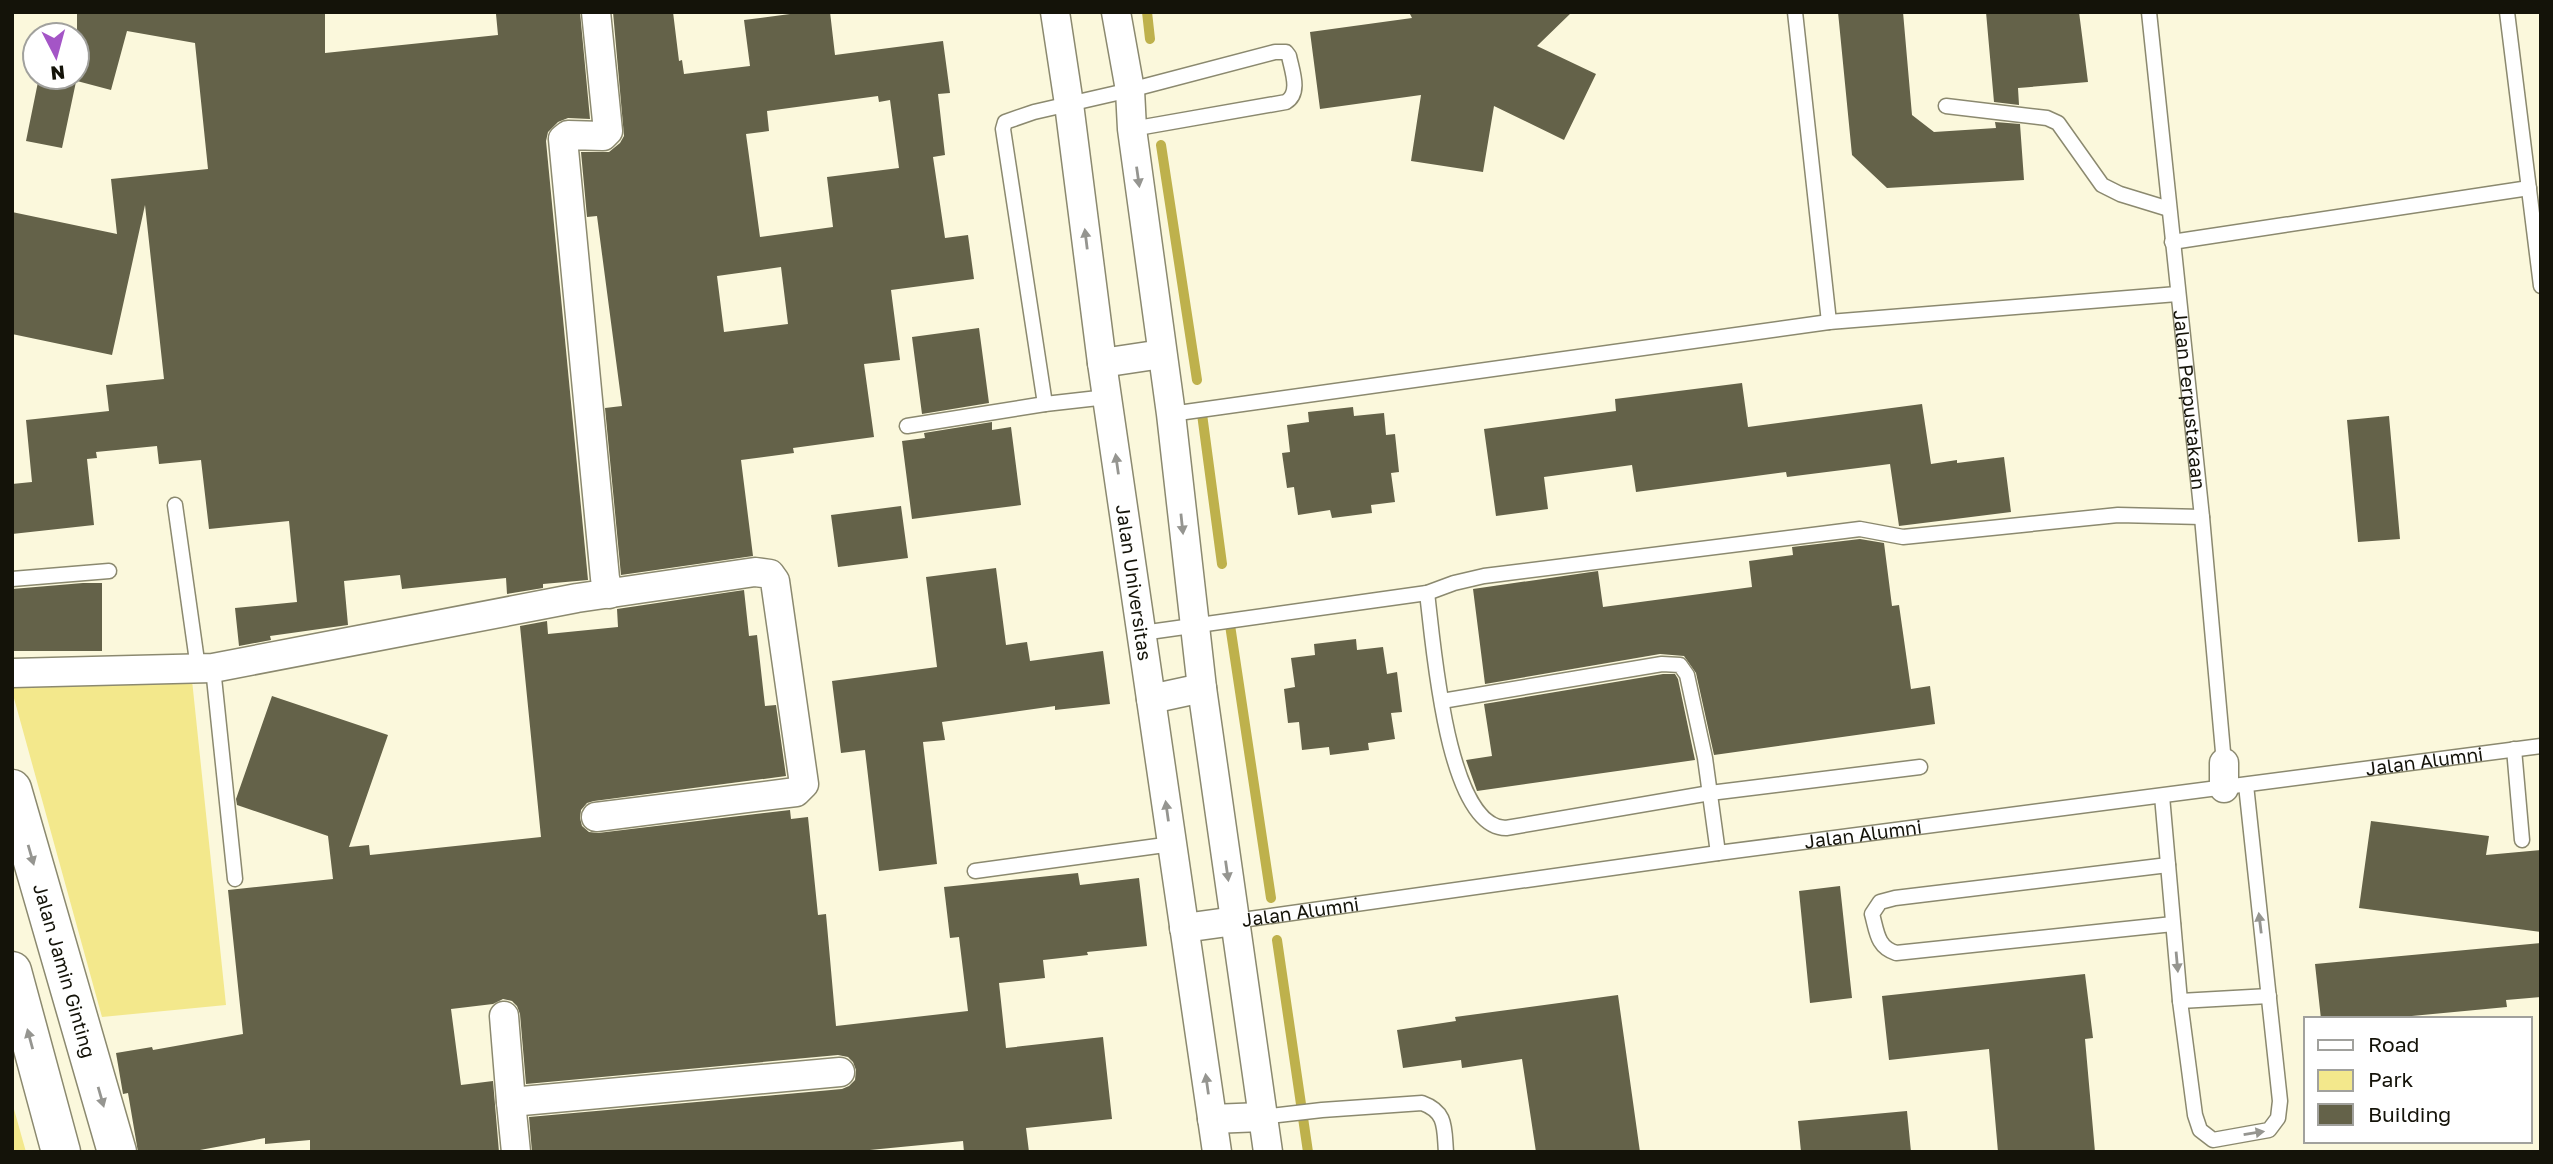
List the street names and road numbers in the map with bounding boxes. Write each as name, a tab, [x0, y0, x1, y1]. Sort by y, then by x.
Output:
street label: Jalan Perpustakaan	[2169, 309, 2211, 491]
street label: Jalan Universitas	[1112, 503, 1157, 662]
street label: Jalan Alumni	[2364, 742, 2484, 780]
street label: Jalan Alumni	[1803, 815, 1923, 853]
street label: Jalan Jamin Ginting	[29, 881, 101, 1060]
street label: Jalan Alumni	[1240, 892, 1360, 931]

